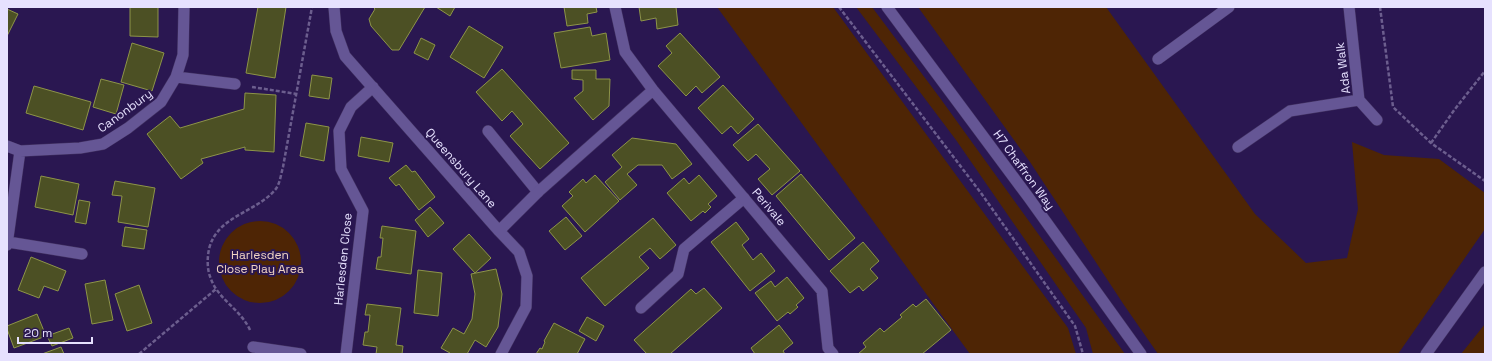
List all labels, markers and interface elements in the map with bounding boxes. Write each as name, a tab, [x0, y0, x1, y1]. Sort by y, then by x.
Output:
street label: Ada Walk	[1332, 41, 1354, 95]
street label: Canonbury	[95, 86, 155, 136]
street label: Queensbury Lane	[422, 125, 500, 211]
street label: H7 Chaffron Way	[990, 127, 1058, 213]
street label: Perivale	[748, 185, 790, 229]
street label: Harlesden Close	[330, 212, 356, 306]
park label: Harlesden Close Play Area	[216, 247, 304, 277]
scale bar	[18, 319, 92, 345]
text: 20 m	[24, 325, 52, 341]

